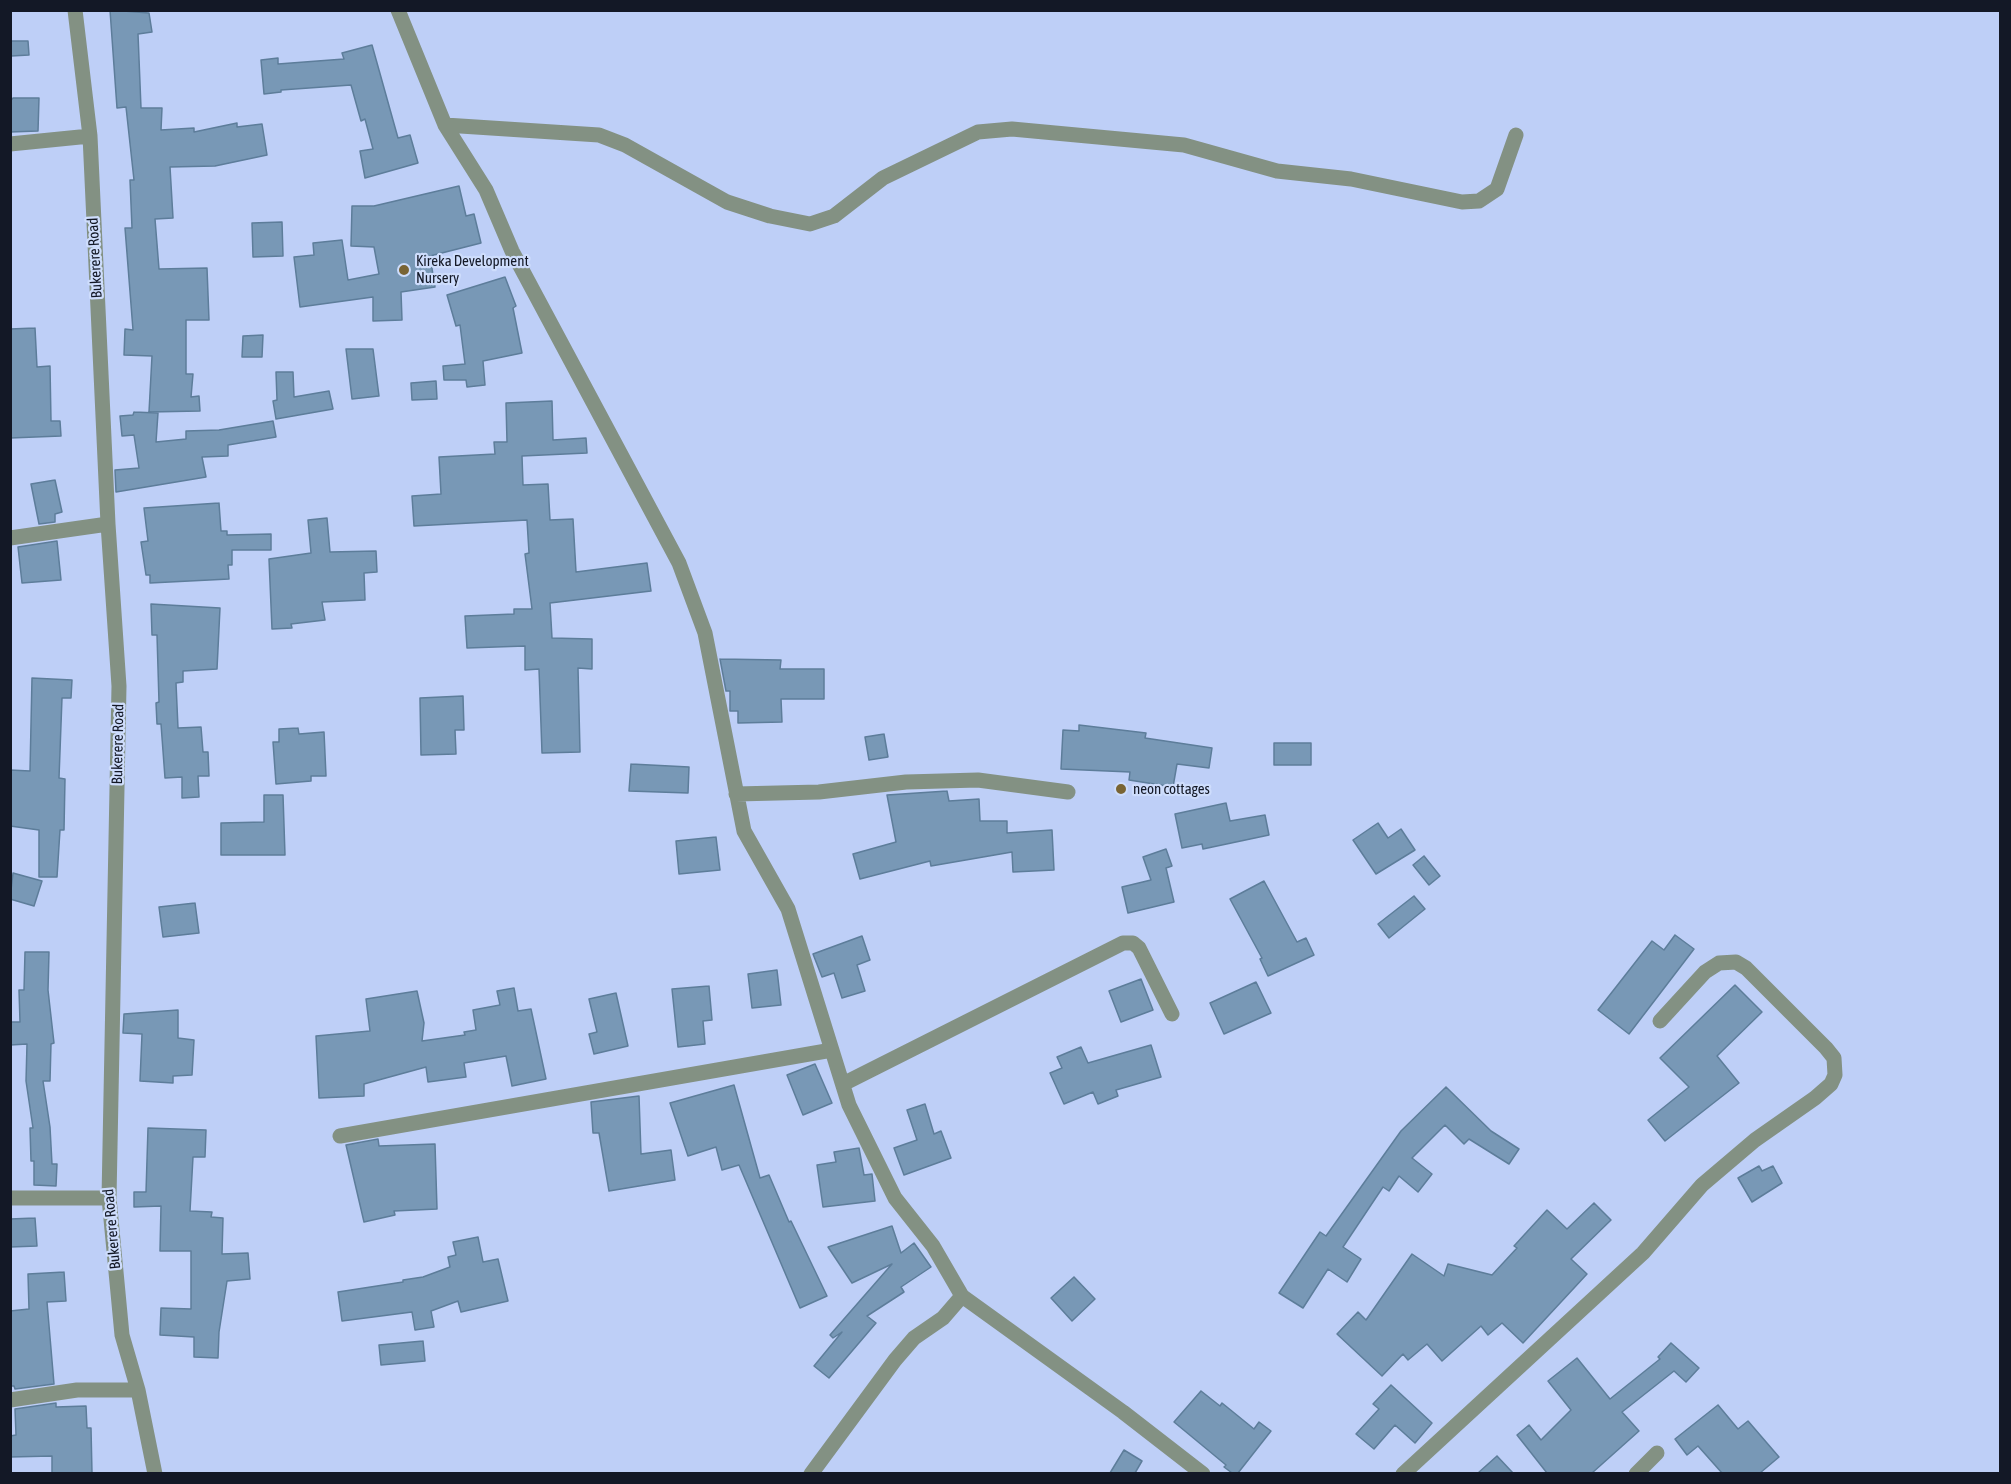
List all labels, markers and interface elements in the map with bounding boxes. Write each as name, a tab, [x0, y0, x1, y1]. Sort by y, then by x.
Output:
street label: Bukerere Road	[84, 217, 106, 299]
place label: Kireka Development Nursery	[416, 252, 529, 287]
marker: Kireka Development Nursery	[397, 263, 411, 277]
street label: Bukerere Road	[108, 704, 128, 784]
place label: neon cottages	[1133, 780, 1210, 798]
marker: neon cottages	[1114, 782, 1128, 796]
street label: Bukerere Road	[100, 1188, 124, 1270]

